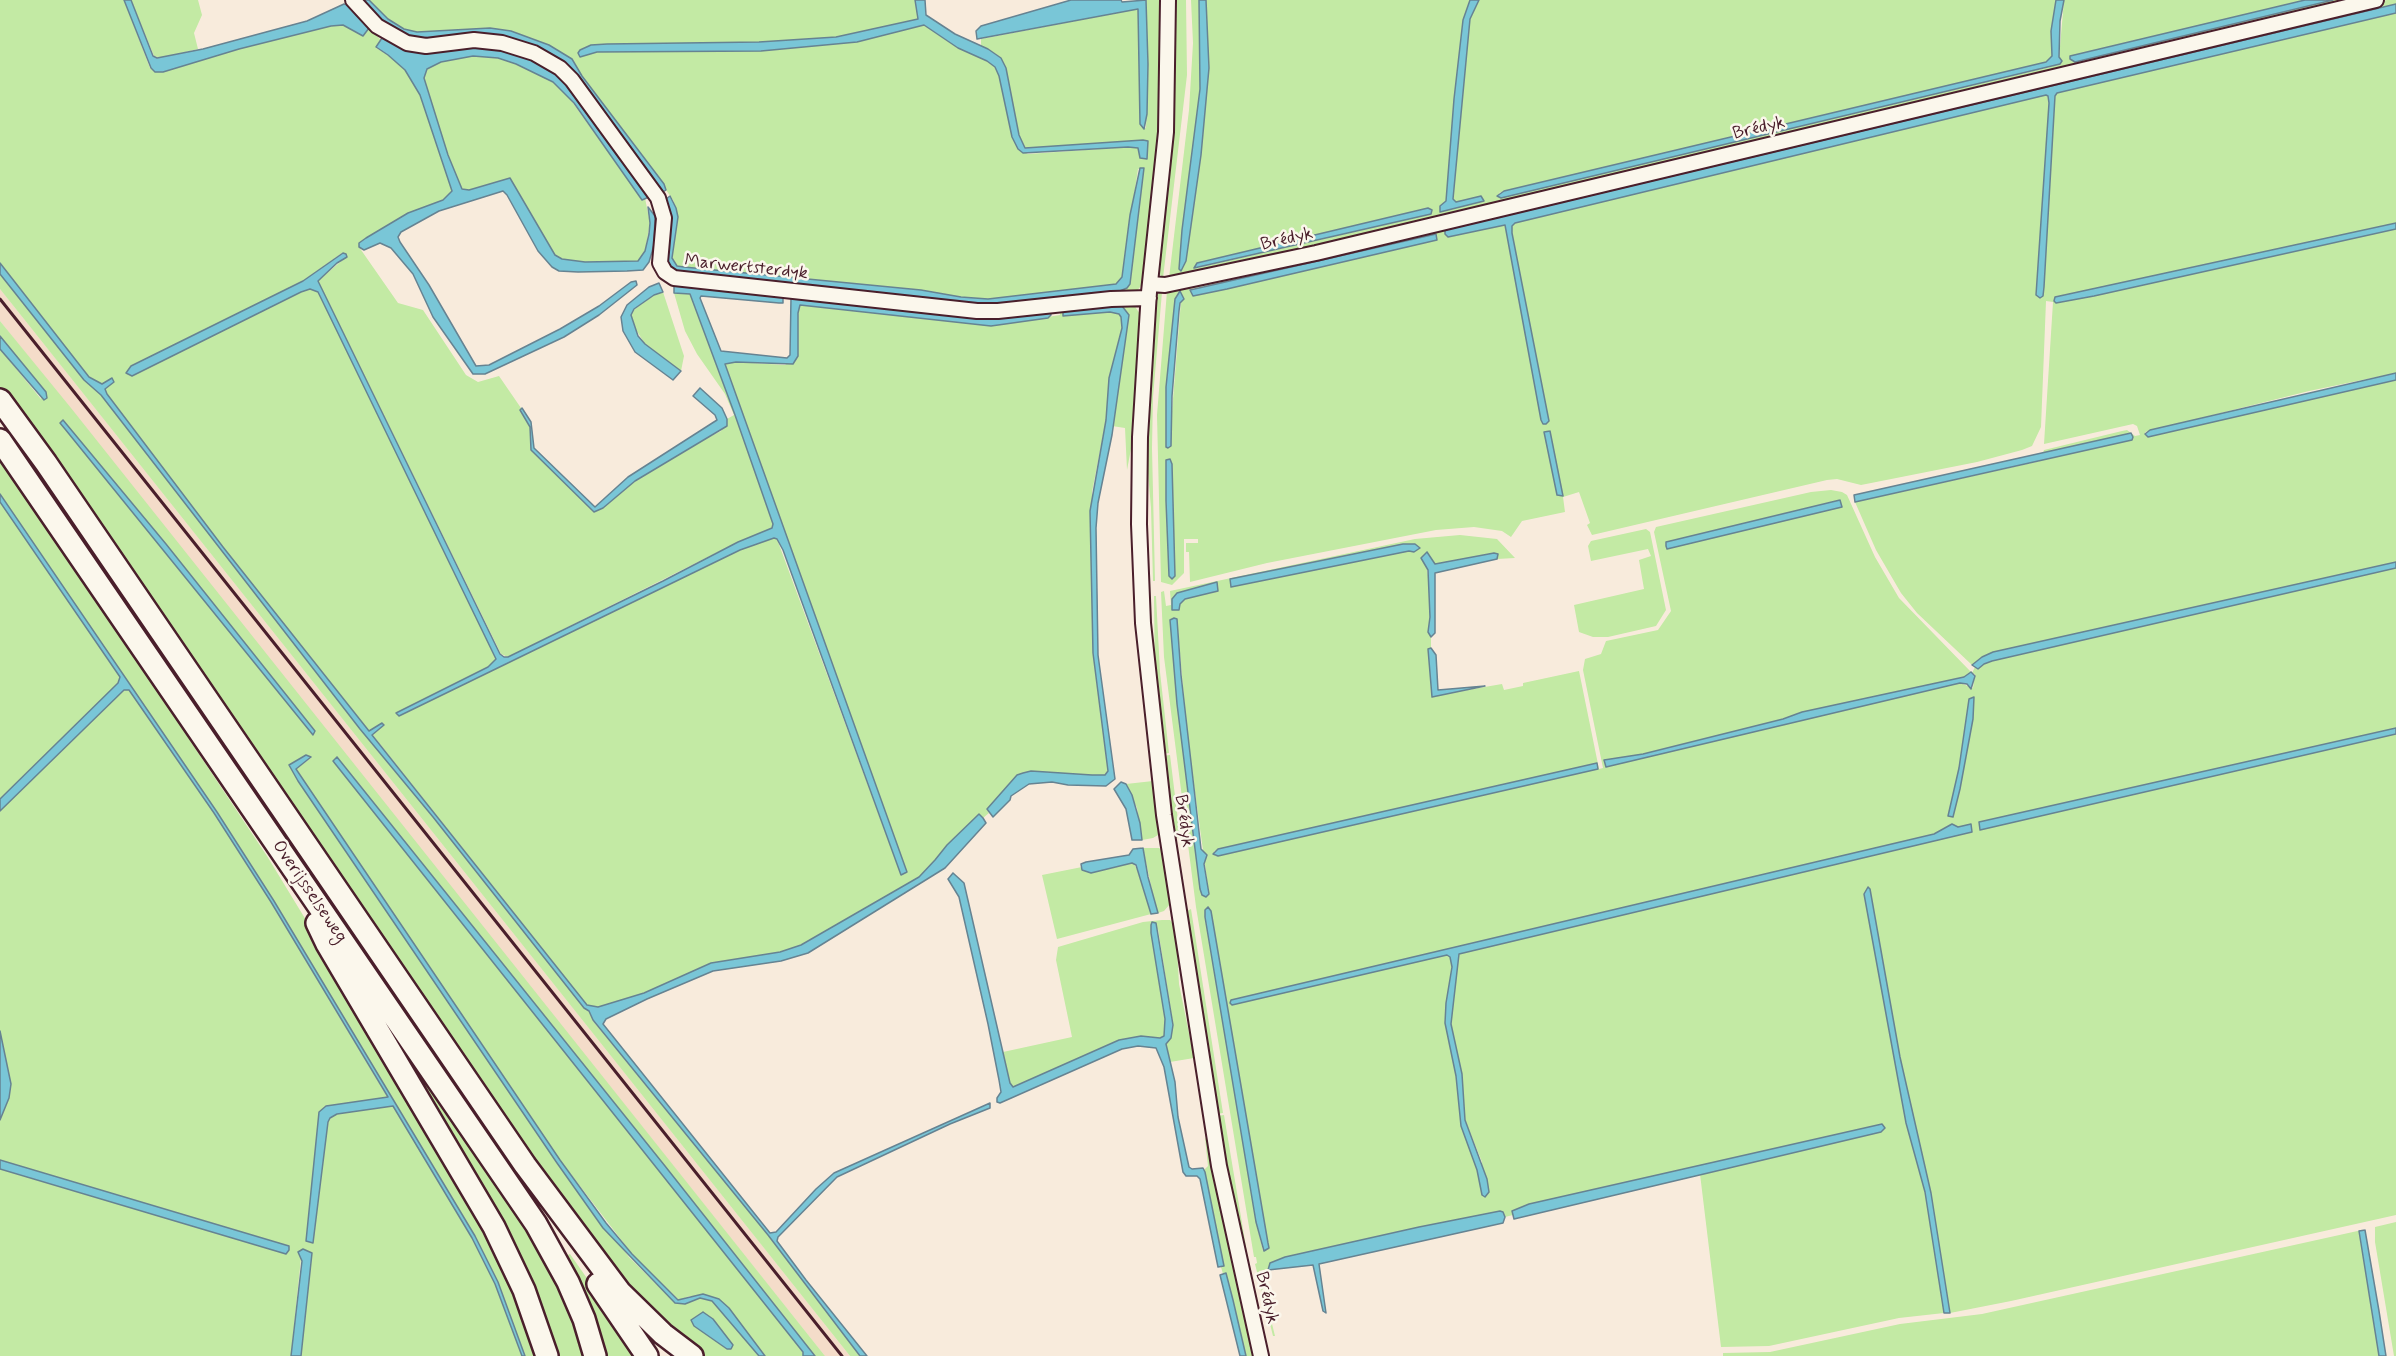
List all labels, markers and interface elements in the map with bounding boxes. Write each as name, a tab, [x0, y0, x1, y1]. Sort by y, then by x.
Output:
street label: Brédyk	[1731, 112, 1787, 146]
street label: Brédyk	[1259, 223, 1315, 257]
street label: Marwertsterdyk	[683, 251, 809, 285]
street label: Brédyk	[1169, 793, 1197, 849]
street label: Overijsselseweg	[267, 837, 351, 947]
street label: Brédyk	[1249, 1270, 1283, 1326]

